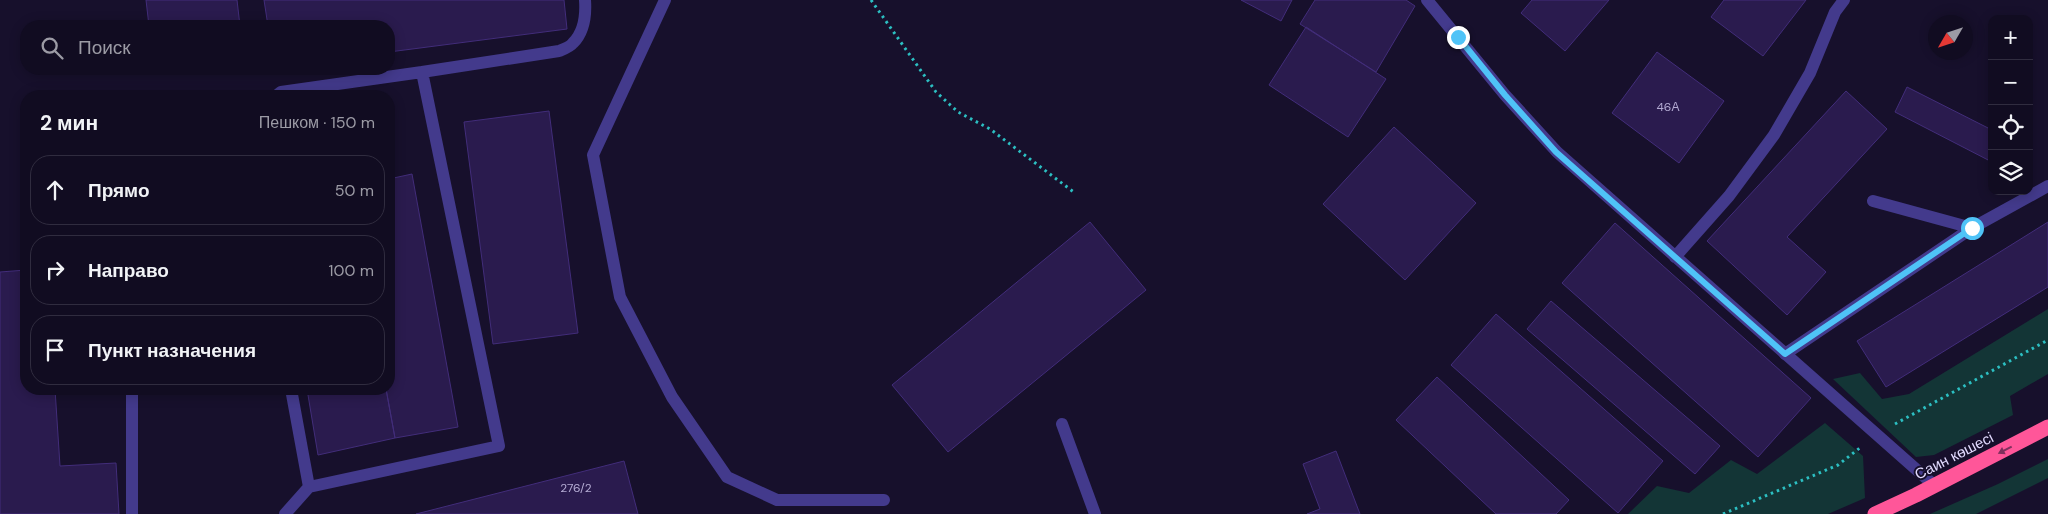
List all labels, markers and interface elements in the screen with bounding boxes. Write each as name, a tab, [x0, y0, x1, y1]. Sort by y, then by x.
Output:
north arrow	[1928, 15, 1973, 60]
map controls	[1988, 15, 2033, 195]
button: +	[1988, 15, 2033, 60]
search box	[20, 20, 395, 75]
route end	[1447, 26, 1470, 49]
icon: search	[38, 34, 66, 62]
text: Поиск	[78, 35, 131, 60]
button: −	[1988, 60, 2033, 105]
house number: 46А	[1657, 99, 1679, 115]
button: locate	[1988, 105, 2033, 150]
text: 2 мин	[40, 109, 98, 137]
text: Пешком · 150 m	[259, 112, 375, 133]
button: layers	[1988, 150, 2033, 195]
icon: ahead	[41, 176, 69, 204]
text: Прямо	[88, 178, 150, 203]
text: 50 m	[335, 180, 374, 201]
route start	[1961, 217, 1984, 240]
icon: right	[41, 256, 69, 284]
text: Направо	[88, 258, 169, 283]
text: 100 m	[329, 260, 374, 281]
icon: arrive	[41, 336, 69, 364]
text: Пункт назначения	[88, 338, 256, 363]
street label: Саин көшесі	[1911, 428, 1997, 484]
one-way arrow	[1998, 446, 2013, 454]
house number: 276/2	[560, 480, 592, 496]

